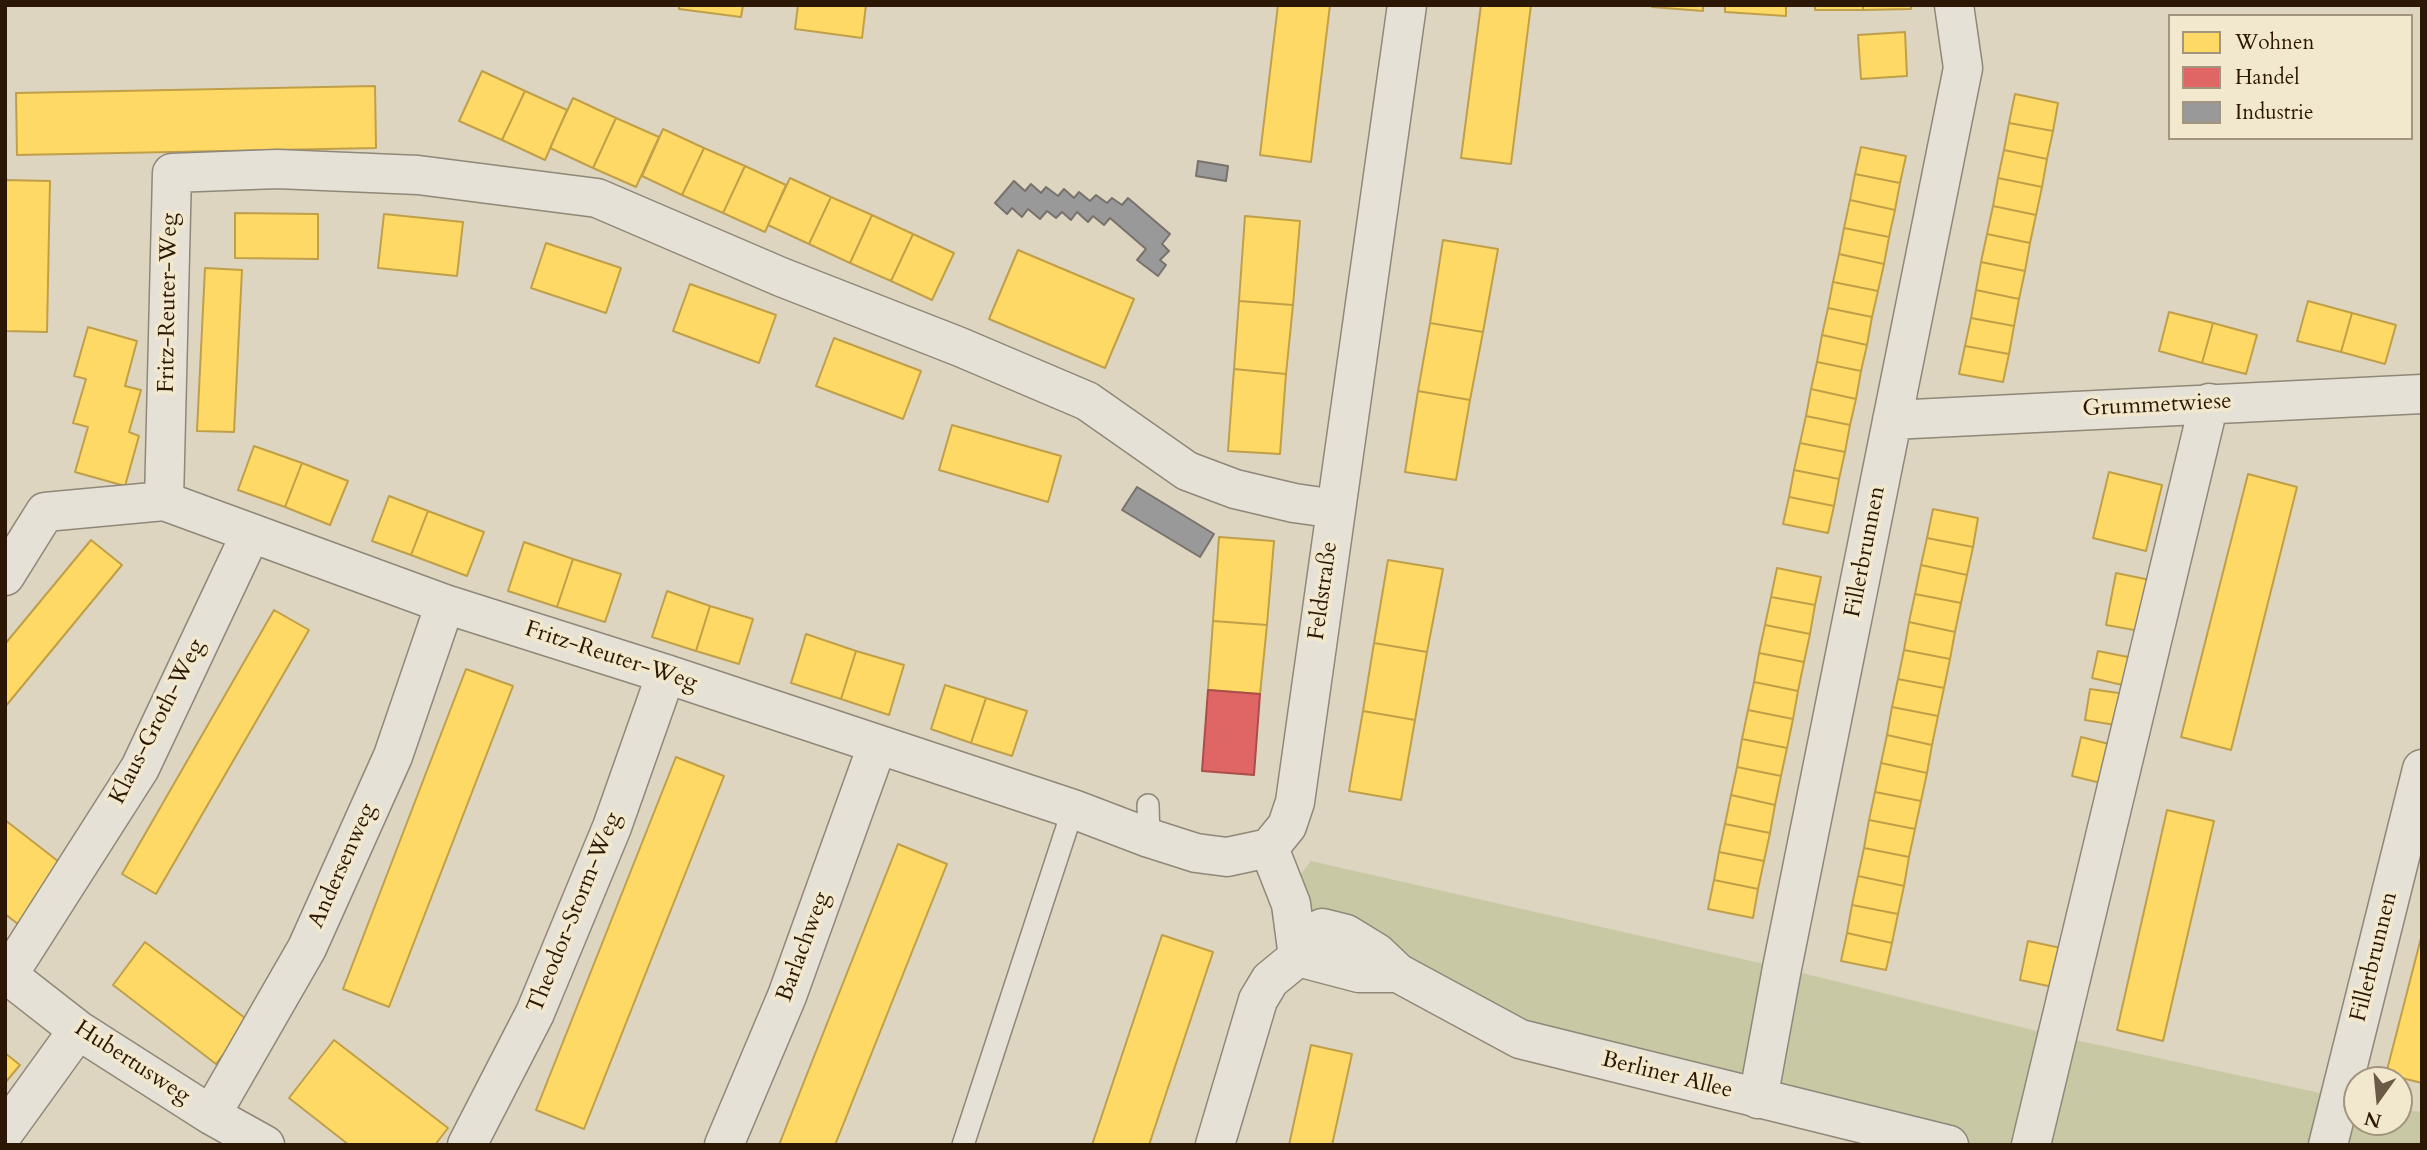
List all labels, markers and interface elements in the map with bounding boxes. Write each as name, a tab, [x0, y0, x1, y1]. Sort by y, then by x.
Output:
legend	[2168, 14, 2413, 140]
text: Wohnen	[2235, 28, 2314, 57]
text: Handel	[2235, 63, 2300, 92]
text: Industrie	[2235, 98, 2314, 127]
street label: Fritz-Reuter-Weg	[154, 213, 184, 393]
street label: Grummetwiese	[2082, 388, 2232, 424]
street label: Fillerbrunnen	[1840, 484, 1892, 620]
street label: Feldstraße	[1303, 540, 1345, 642]
street label: Fritz-Reuter-Weg	[521, 616, 701, 698]
street label: Klaus-Groth-Weg	[105, 635, 211, 809]
street label: Andersenweg	[303, 799, 383, 933]
street label: Theodor-Storm-Weg	[522, 809, 628, 1017]
street label: Barlachweg	[771, 888, 837, 1006]
street label: Fillerbrunnen	[2346, 889, 2404, 1025]
street label: Hubertusweg	[69, 1015, 195, 1111]
street label: Berliner Allee	[1599, 1046, 1735, 1106]
north arrow	[2343, 1066, 2413, 1136]
text: N	[2362, 1105, 2384, 1134]

